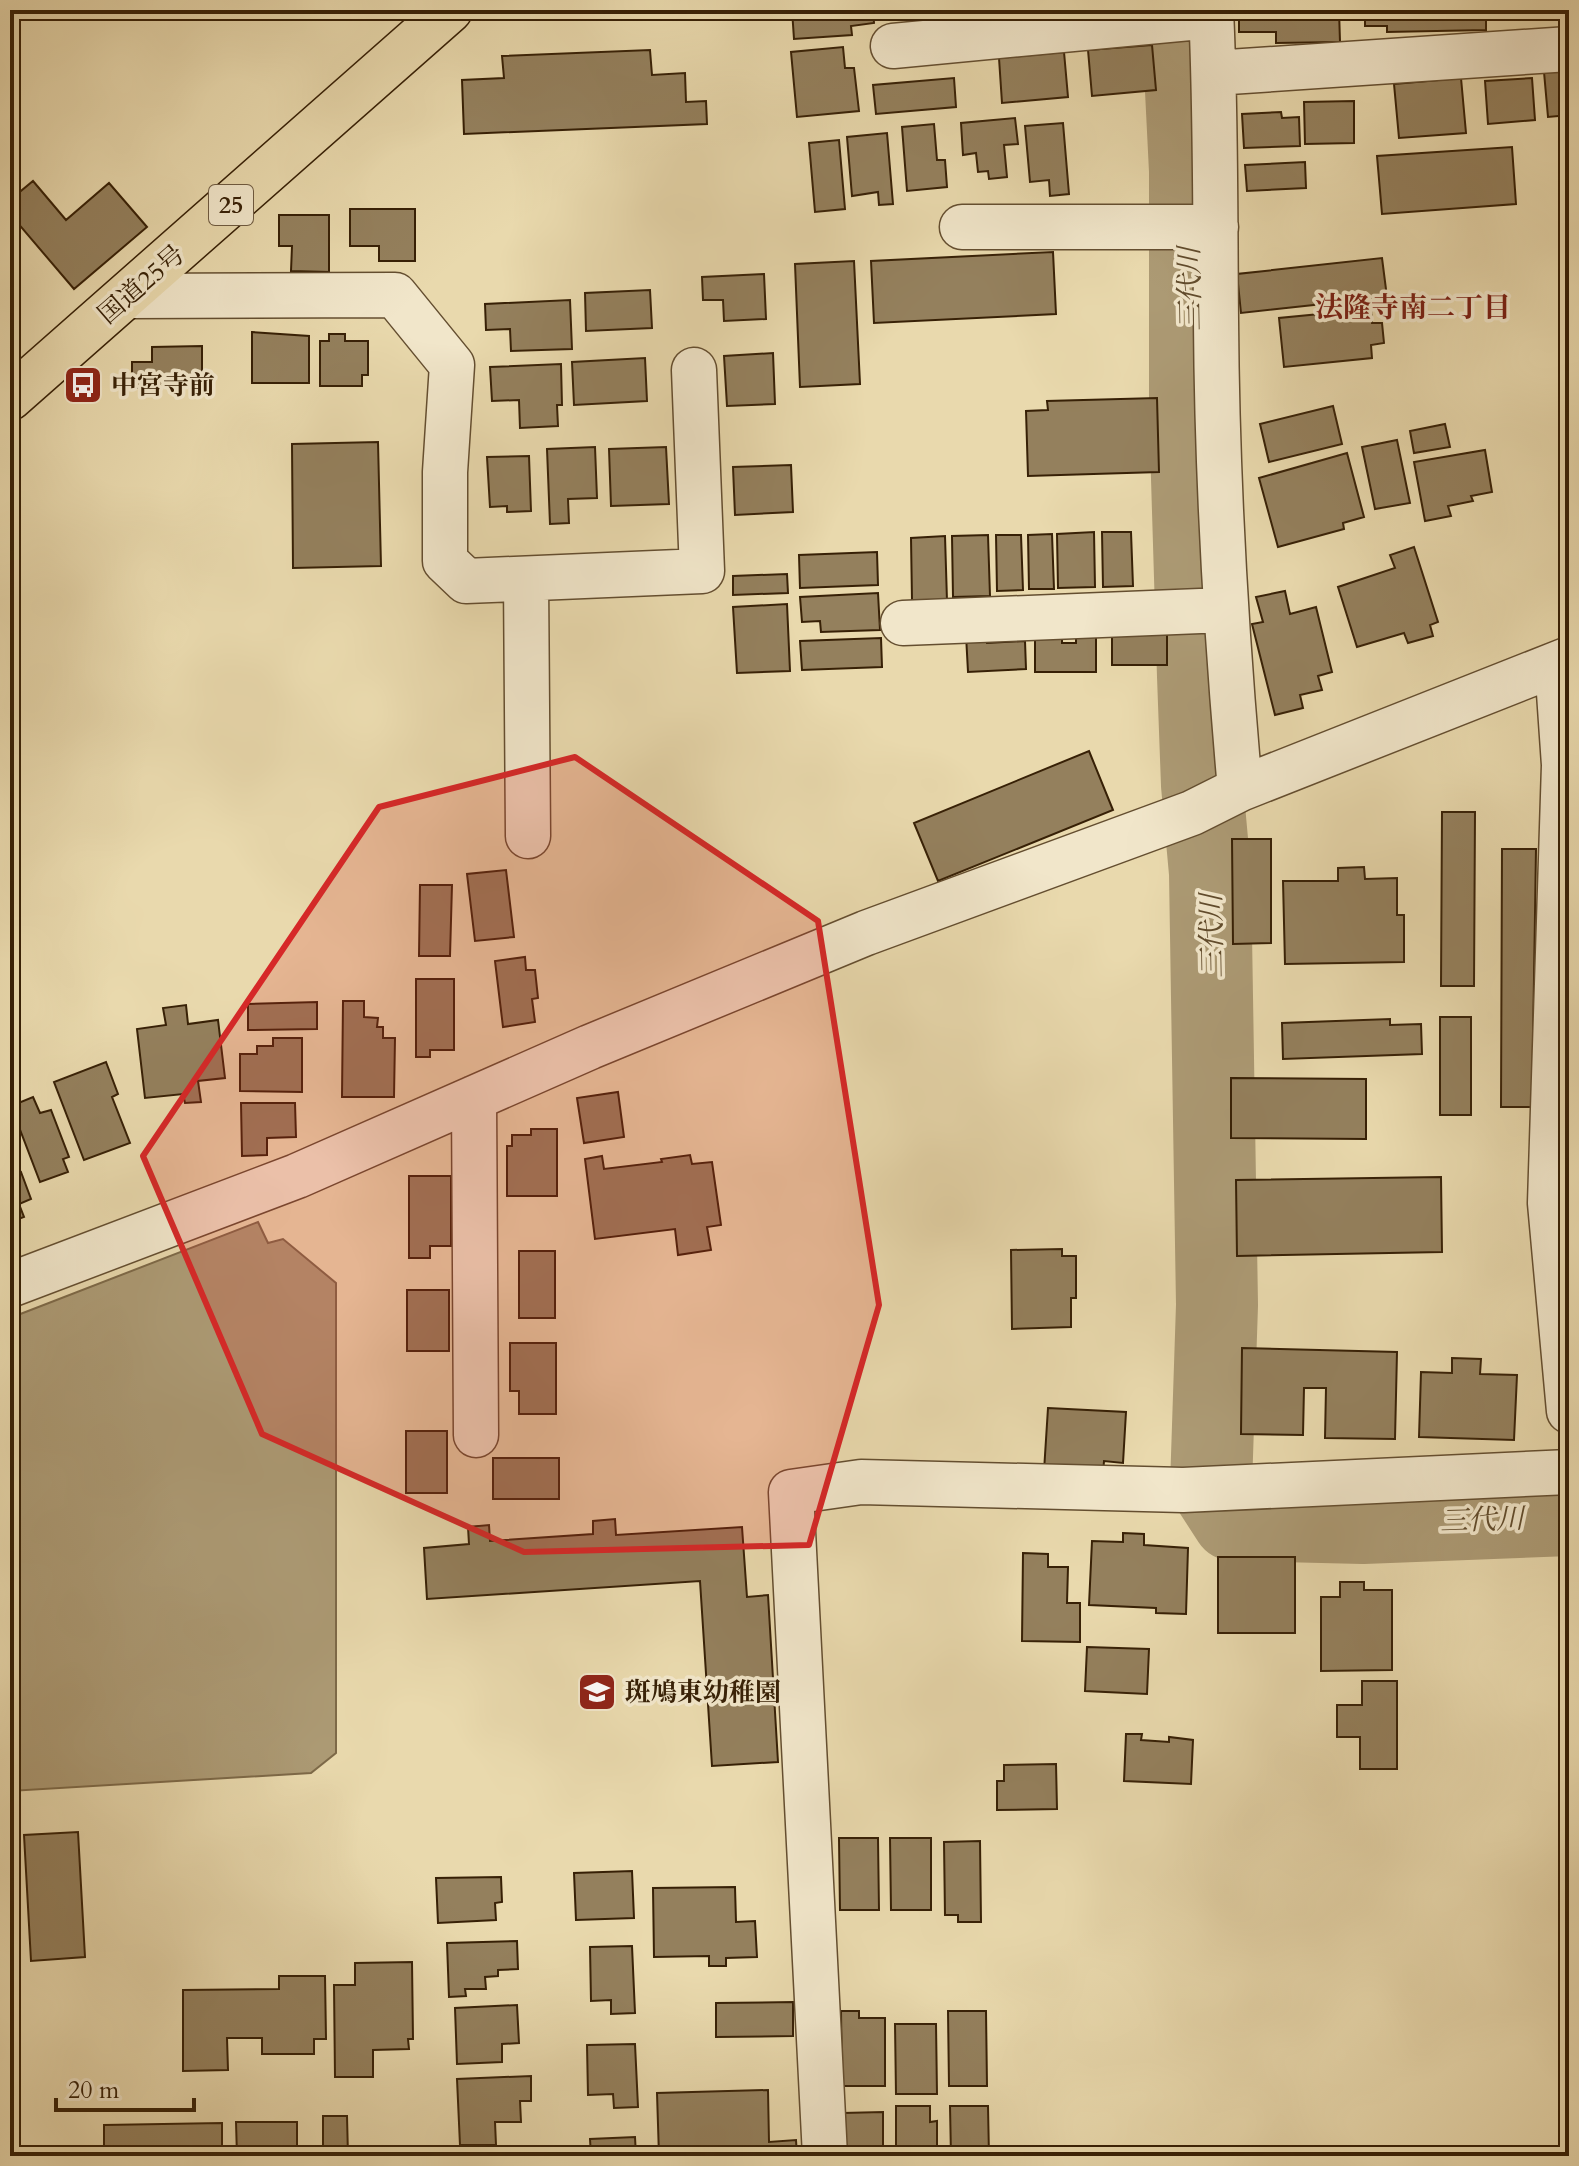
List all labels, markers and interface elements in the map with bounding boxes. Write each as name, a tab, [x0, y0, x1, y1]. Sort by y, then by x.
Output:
road number: 25	[209, 185, 253, 225]
street label: 国道25号	[90, 237, 192, 332]
water label: 三代川	[1170, 244, 1210, 331]
district label: 法隆寺南二丁目	[1315, 289, 1511, 327]
bus stop icon: 中宮寺前	[62, 364, 104, 406]
place label: 中宮寺前	[111, 368, 215, 403]
water label: 三代川	[1192, 891, 1232, 978]
water label: 三代川	[1439, 1499, 1528, 1540]
school or university icon: 斑鳩東幼稚園	[576, 1671, 618, 1713]
place label: 斑鳩東幼稚園	[625, 1675, 781, 1710]
scale bar	[56, 2062, 194, 2112]
text: 20 m	[68, 2074, 120, 2107]

